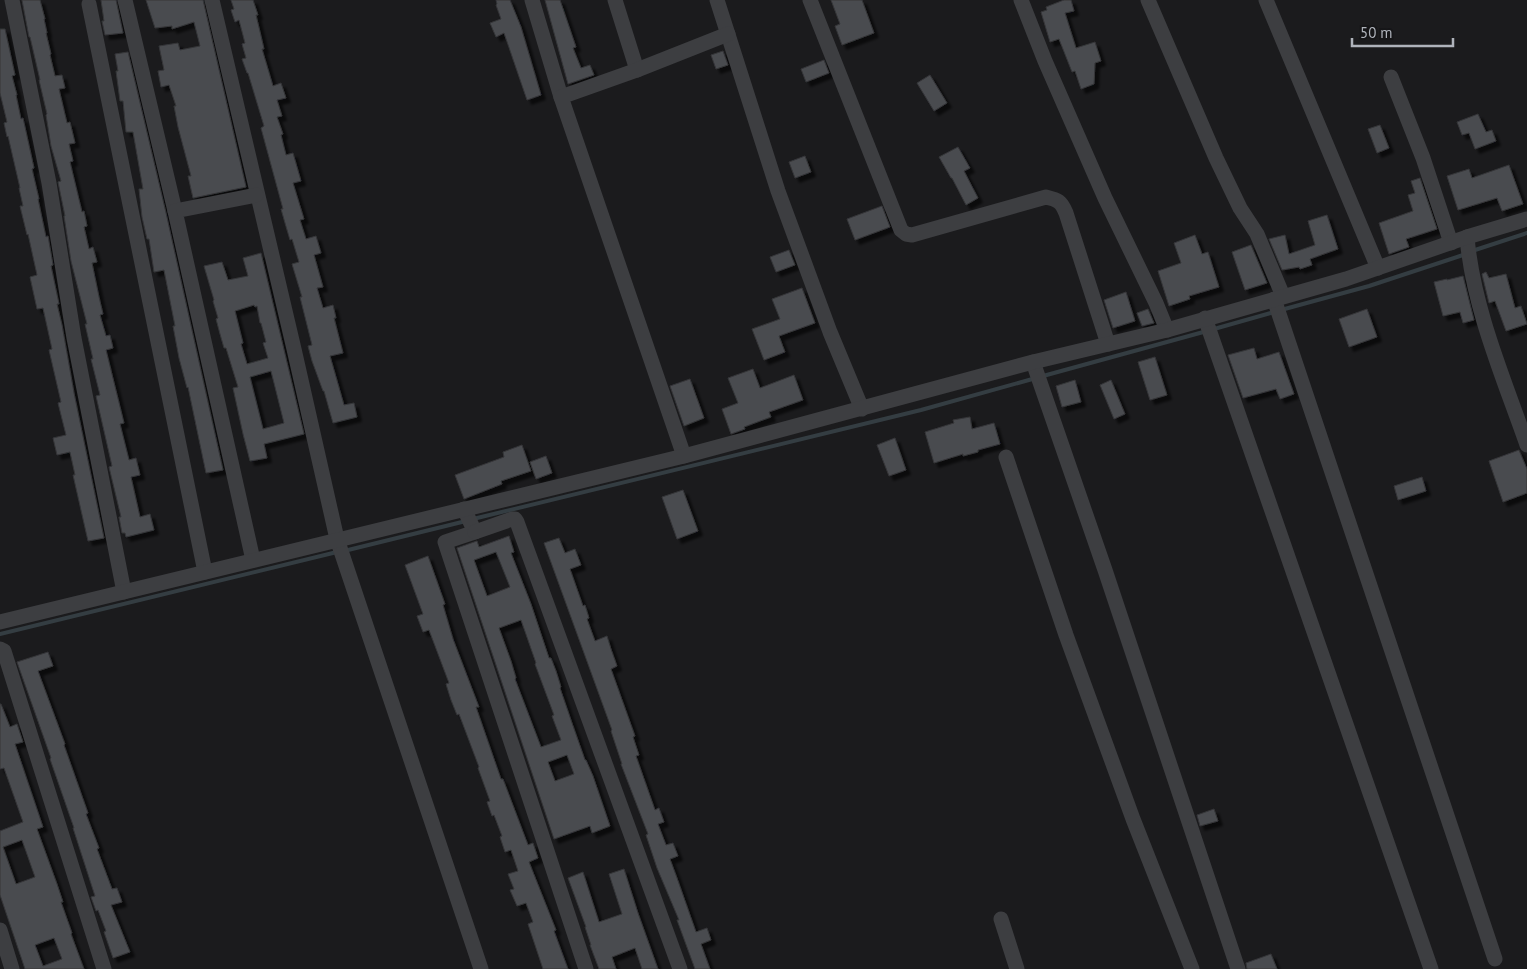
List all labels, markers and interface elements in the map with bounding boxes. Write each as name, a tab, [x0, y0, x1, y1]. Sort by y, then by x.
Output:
scale bar	[1352, 15, 1453, 47]
text: 50 m	[1360, 23, 1393, 42]

